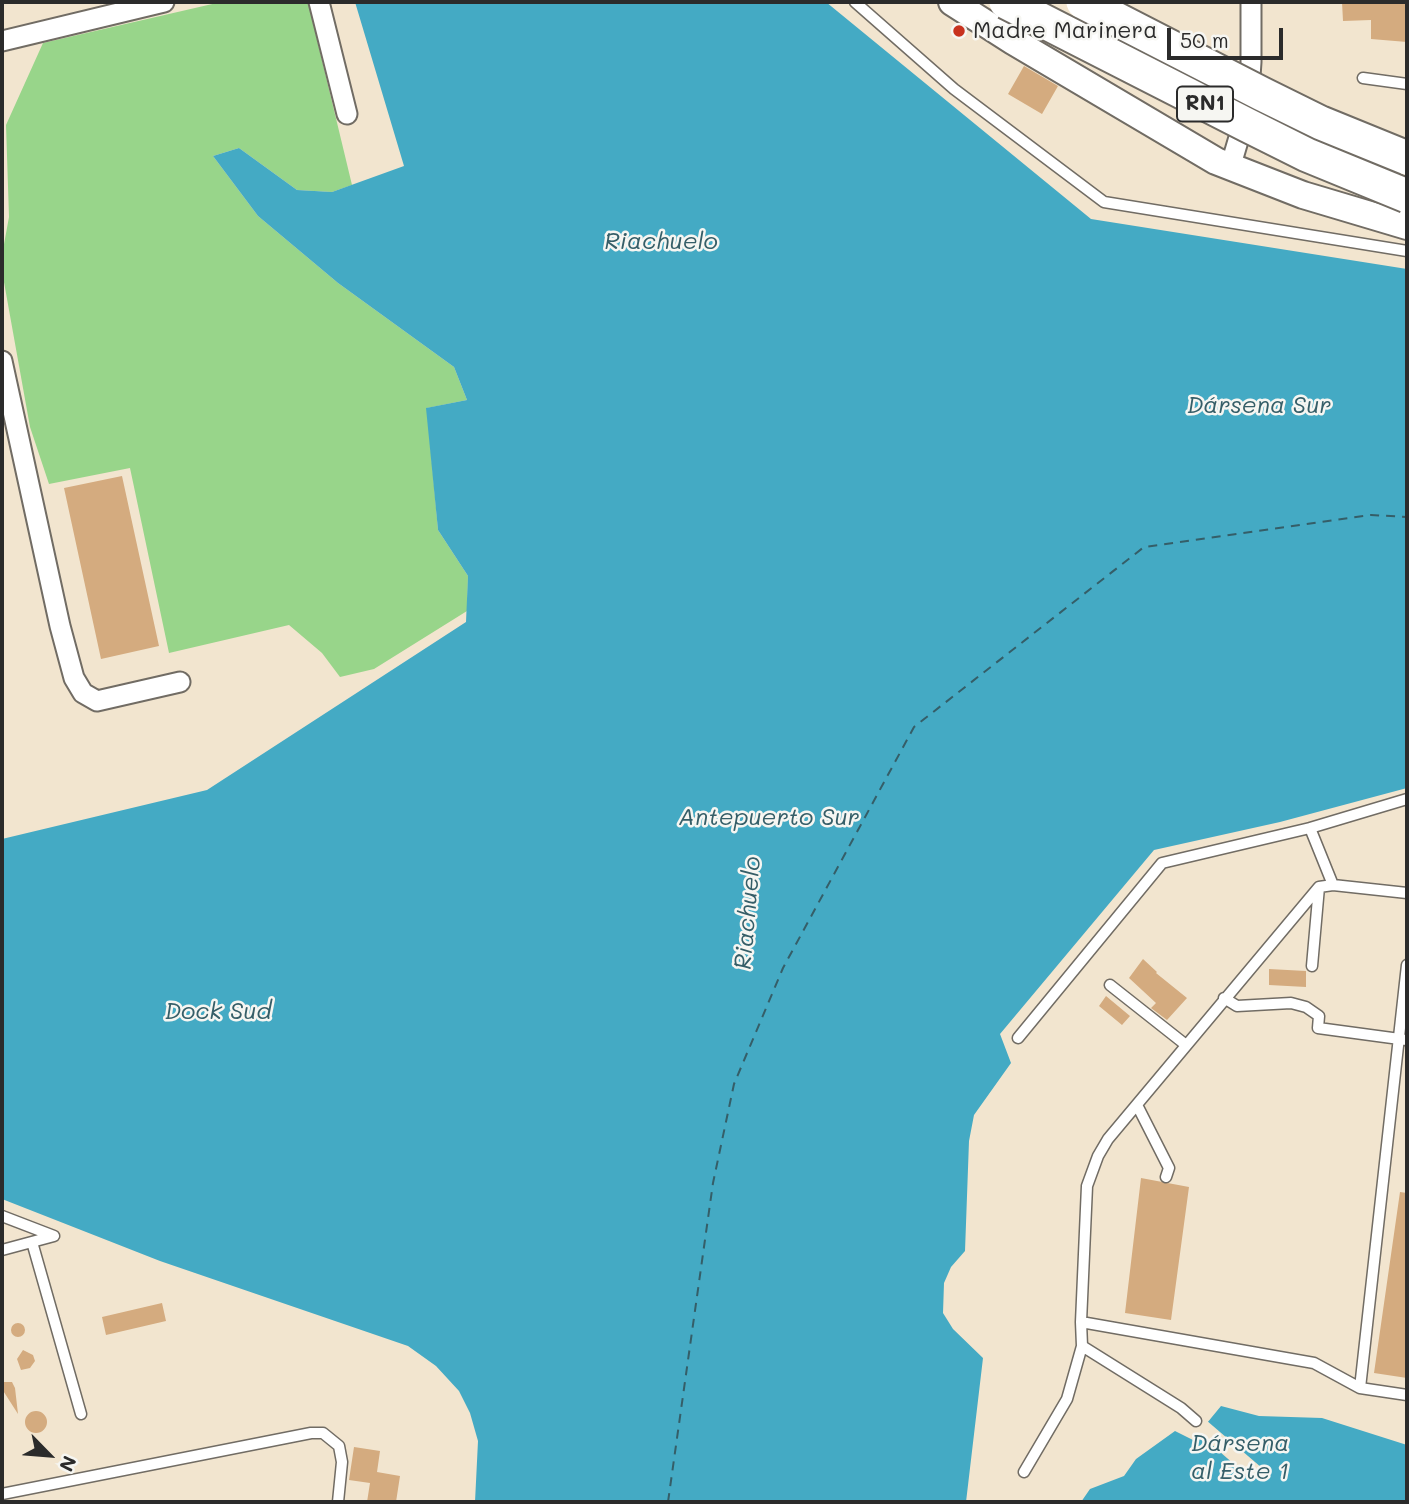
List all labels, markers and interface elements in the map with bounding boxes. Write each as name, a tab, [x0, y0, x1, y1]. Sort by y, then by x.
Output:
scale bar	[1171, 14, 1286, 58]
place label: Madre Marinera	[973, 17, 1157, 45]
marker: Madre Marinera	[951, 23, 967, 39]
text: 50 m	[1180, 26, 1229, 53]
road number: RN1	[1177, 86, 1233, 122]
water label: Riachuelo	[604, 228, 718, 256]
water label: Dársena Sur	[1187, 392, 1331, 420]
water label: Antepuerto Sur	[678, 804, 860, 832]
water label: Riachuelo	[729, 855, 767, 971]
water label: Dock Sud	[164, 998, 272, 1026]
north arrow	[14, 1420, 84, 1490]
water label: Dársena al Este 1	[1191, 1430, 1289, 1486]
text: N	[54, 1452, 83, 1476]

